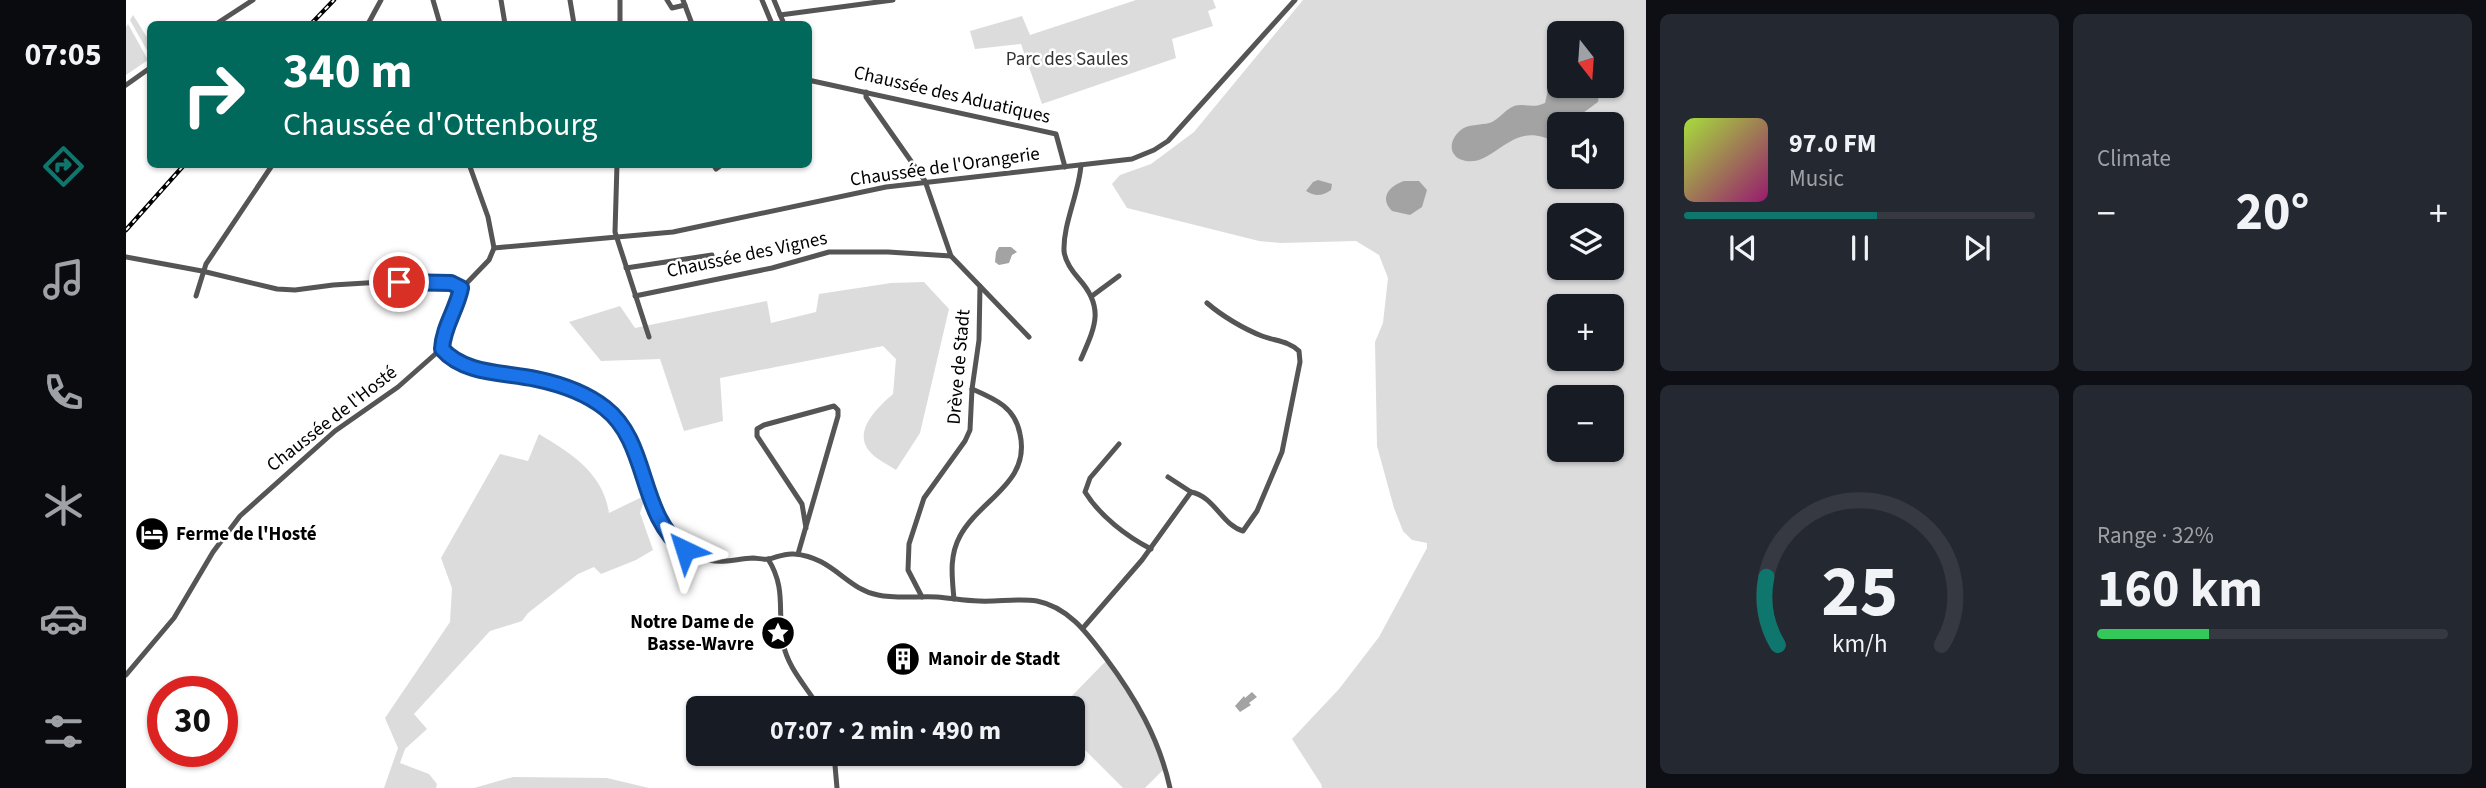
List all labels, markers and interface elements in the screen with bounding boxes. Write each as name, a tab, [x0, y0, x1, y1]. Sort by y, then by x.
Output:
north arrow	[1547, 21, 1624, 98]
map controls	[1547, 21, 1624, 462]
text: 07:05	[24, 32, 102, 78]
text: 340 m	[283, 37, 412, 107]
park label: Parc des Saules	[1006, 46, 1128, 73]
icon: right	[168, 49, 259, 140]
street label: Chaussée des Aduatiques	[851, 59, 1053, 131]
text: Chaussée d'Ottenbourg	[283, 102, 597, 148]
button: sound	[1547, 112, 1624, 189]
text: 97.0 FM	[1789, 125, 1877, 162]
street label: Chaussée de l'Orangerie	[848, 140, 1042, 194]
icon: directions	[39, 142, 88, 191]
text: Climate	[2097, 142, 2171, 175]
text: Music	[1789, 162, 1844, 195]
text: 20°	[2236, 176, 2309, 250]
text: −	[2097, 187, 2116, 241]
text: +	[2429, 187, 2448, 241]
button: layers	[1547, 203, 1624, 280]
street label: Chaussée des Vignes	[664, 225, 830, 285]
icon: previous	[1724, 229, 1762, 267]
icon: pause	[1841, 229, 1879, 267]
icon: next	[1958, 229, 1996, 267]
pin	[369, 252, 429, 312]
icon: music	[39, 255, 88, 304]
icon: arrive	[380, 263, 418, 301]
button: +	[1547, 294, 1624, 371]
street label: Drève de Stadt	[941, 308, 978, 426]
street label: Chaussée de l'Hosté	[261, 359, 403, 479]
icon: phone	[39, 368, 88, 417]
button: −	[1547, 385, 1624, 462]
icon: climate	[39, 481, 88, 530]
position arrow	[648, 513, 722, 587]
hotel icon: Ferme de l'Hosté	[133, 515, 171, 553]
text: Range · 32%	[2097, 519, 2214, 552]
place label: Ferme de l'Hosté	[176, 521, 317, 548]
text: 25	[1821, 541, 1898, 645]
text: 160 km	[2097, 553, 2263, 627]
icon: car	[39, 594, 88, 643]
place label: Notre Dame de Basse-Wavre	[630, 609, 754, 658]
place icon: Notre Dame de Basse-Wavre	[759, 614, 797, 652]
text: km/h	[1832, 626, 1887, 662]
building icon: Manoir de Stadt	[884, 640, 922, 678]
place label: Manoir de Stadt	[928, 646, 1060, 673]
speed limit sign: 30	[147, 676, 238, 767]
icon: filters	[39, 707, 88, 756]
text: 07:07 · 2 min · 490 m	[770, 712, 1001, 749]

